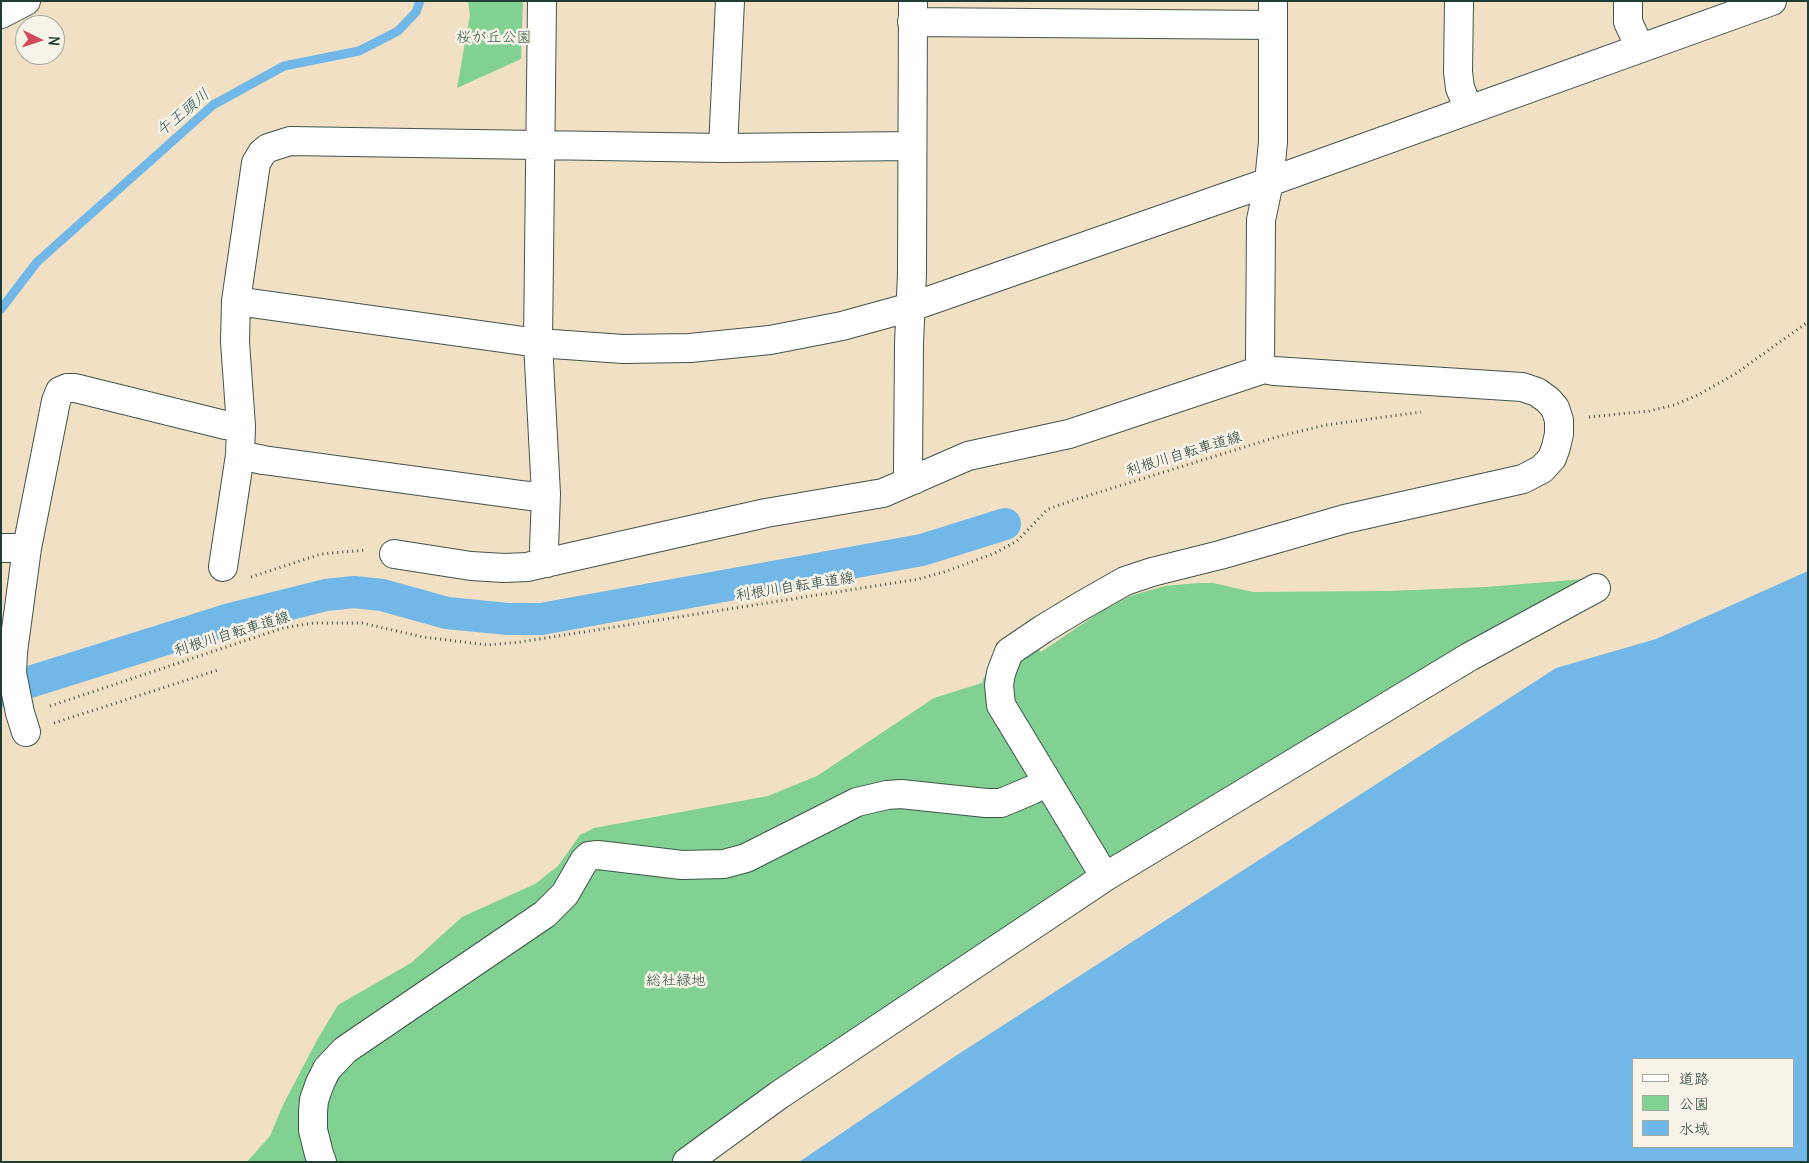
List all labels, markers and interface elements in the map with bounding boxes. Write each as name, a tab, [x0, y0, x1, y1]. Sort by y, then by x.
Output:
north arrow	[15, 15, 65, 65]
park label: 桜が丘公園	[457, 29, 531, 47]
text: N	[45, 36, 63, 46]
water label: 午王頭川	[152, 85, 214, 141]
street label: 利根川自転車道線	[1124, 428, 1244, 480]
street label: 利根川自転車道線	[734, 569, 856, 605]
street label: 利根川自転車道線	[172, 608, 292, 660]
park label: 総社緑地	[646, 972, 706, 990]
legend	[1632, 1058, 1794, 1148]
text: 道路	[1679, 1069, 1709, 1088]
text: 公園	[1679, 1094, 1709, 1113]
text: 水域	[1679, 1119, 1709, 1138]

